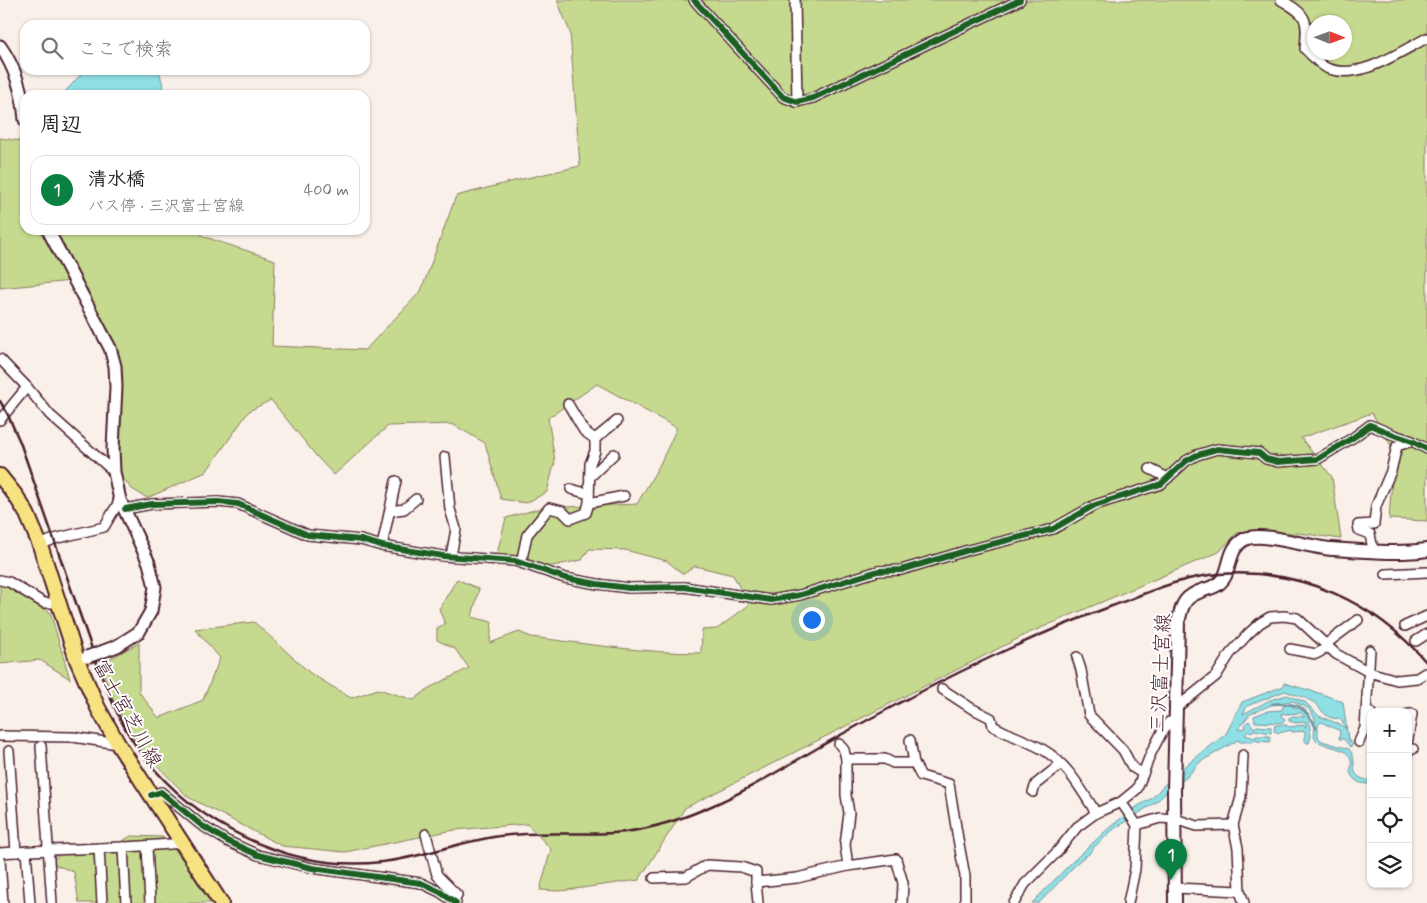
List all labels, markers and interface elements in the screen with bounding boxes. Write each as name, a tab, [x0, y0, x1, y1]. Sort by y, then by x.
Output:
north arrow	[1307, 15, 1352, 60]
search box	[20, 20, 370, 75]
icon: search	[38, 34, 66, 62]
text: ここで検索	[78, 37, 173, 62]
text: 周辺	[40, 111, 82, 139]
text: 清水橋	[88, 167, 145, 192]
text: 1	[53, 180, 61, 201]
text: 400 m	[304, 180, 349, 201]
text: バス停 · 三沢富士宮線	[88, 196, 244, 217]
your location	[799, 607, 825, 633]
street label: 三沢富士宮線	[1145, 612, 1178, 734]
street label: 富士宮芝川線	[86, 655, 168, 773]
map controls	[1367, 708, 1412, 888]
button: +	[1367, 708, 1412, 753]
button: −	[1367, 753, 1412, 798]
button: locate	[1367, 798, 1412, 843]
pin: 1	[1155, 839, 1187, 880]
button: layers	[1367, 843, 1412, 888]

